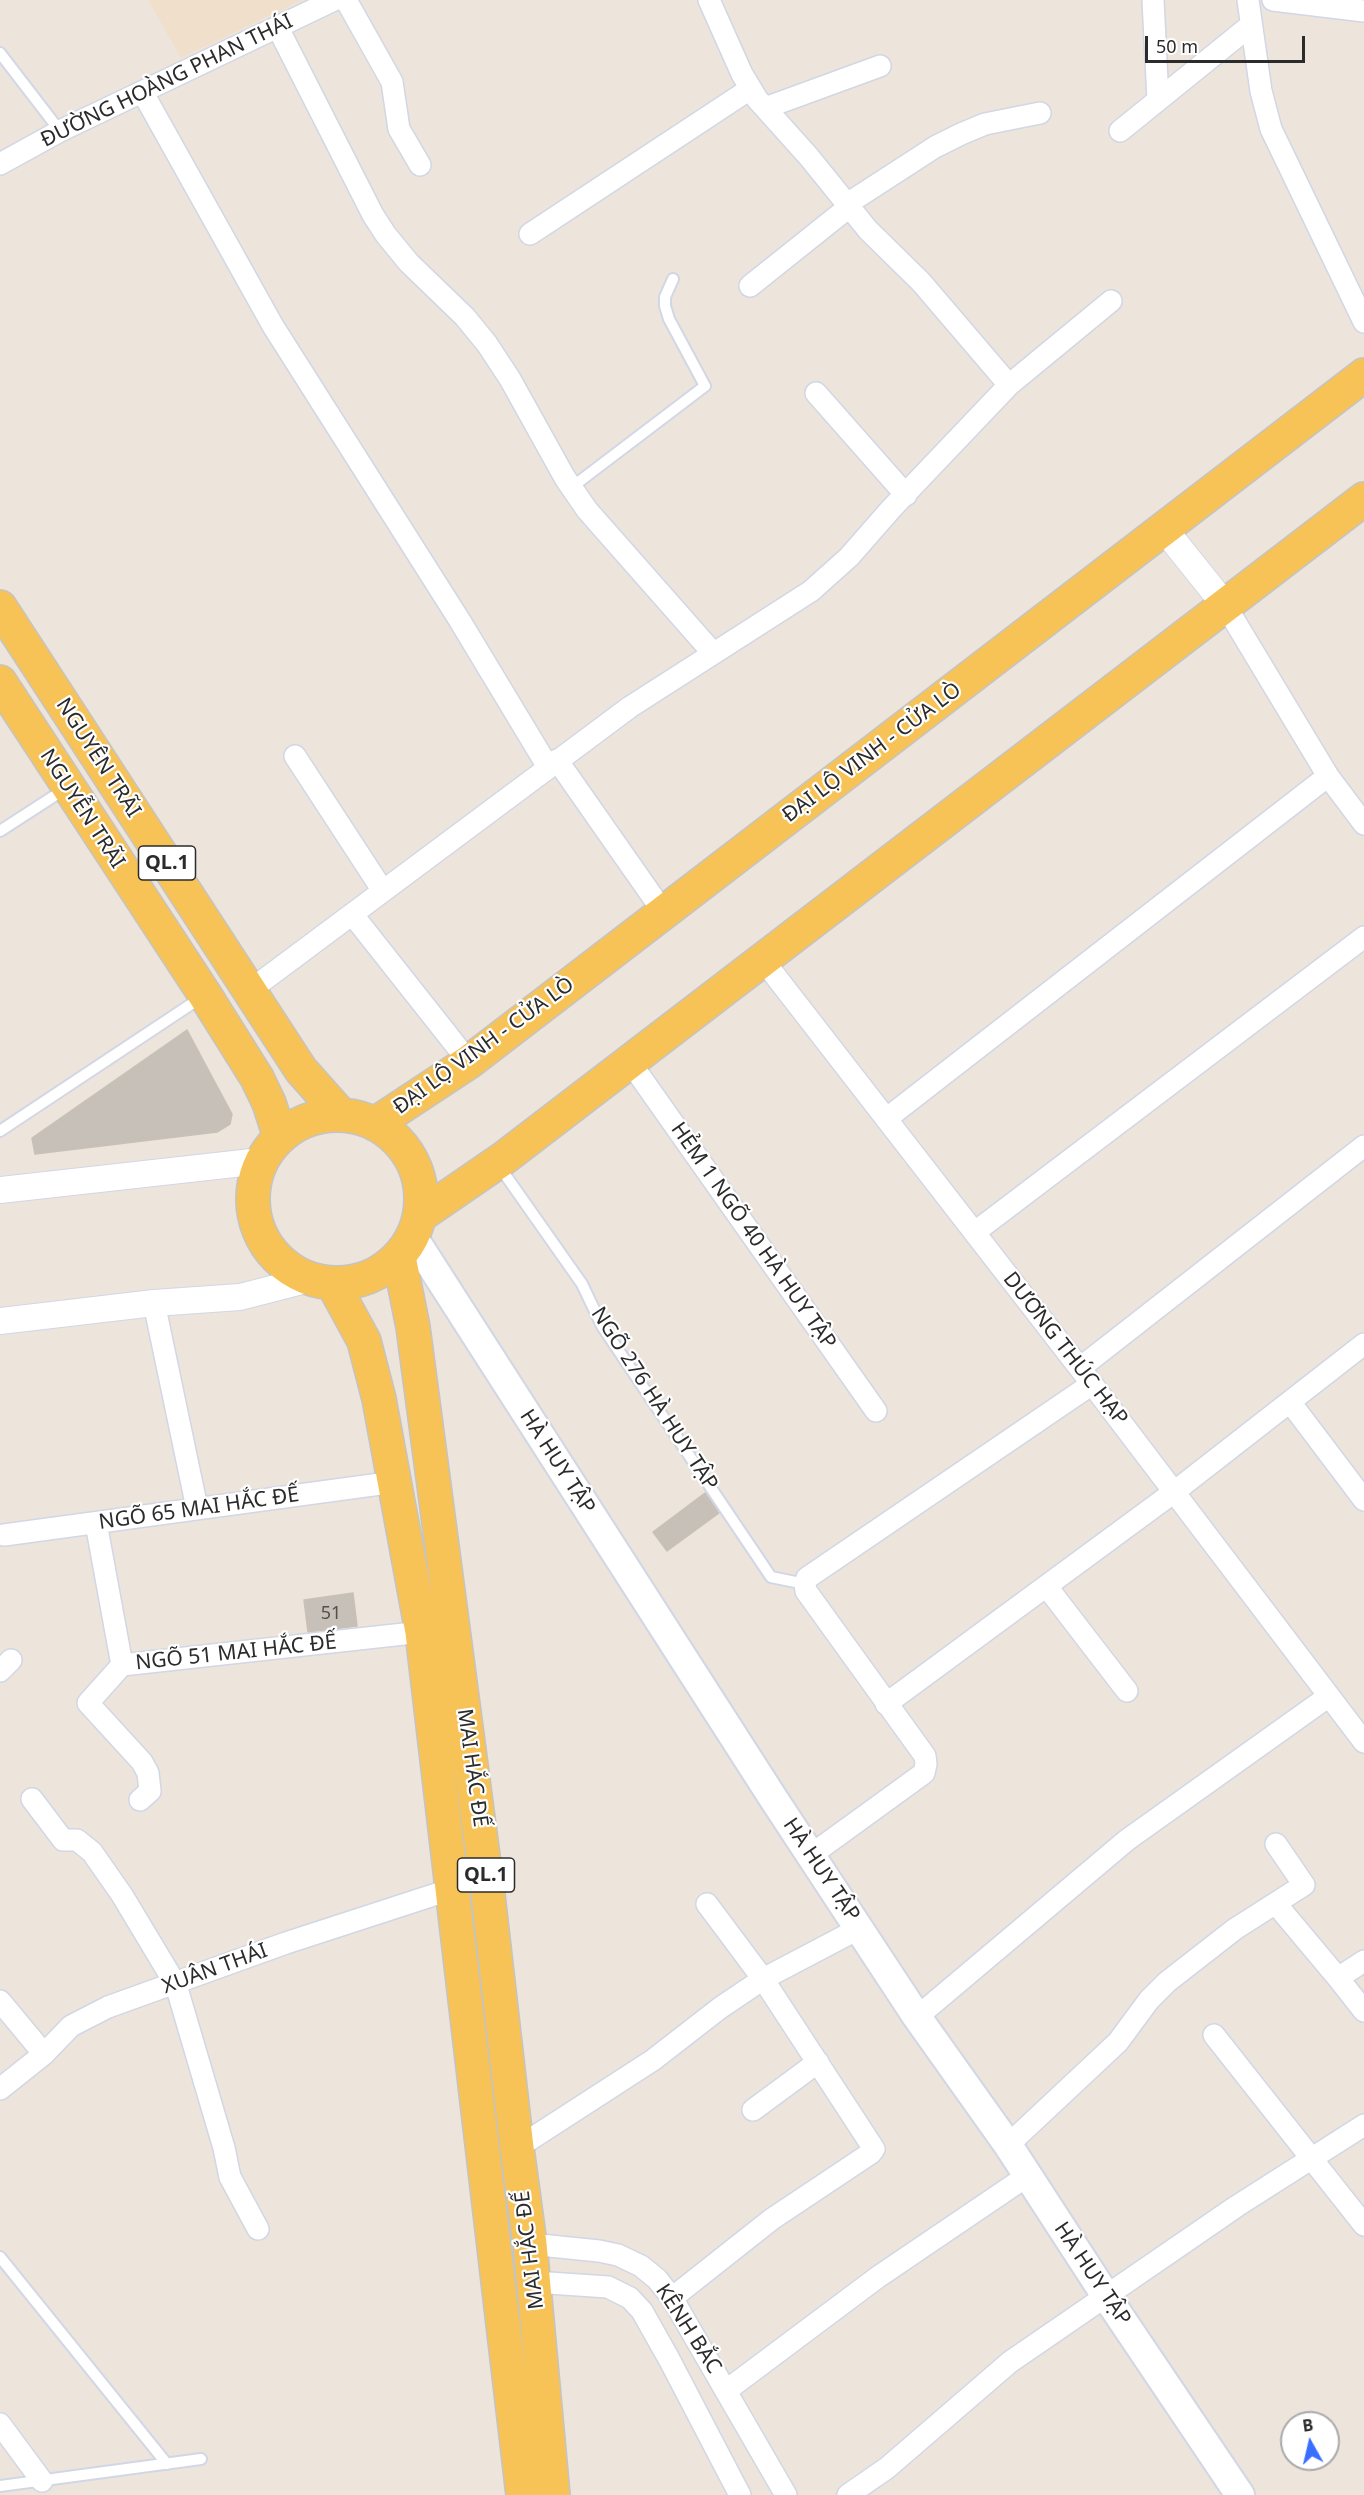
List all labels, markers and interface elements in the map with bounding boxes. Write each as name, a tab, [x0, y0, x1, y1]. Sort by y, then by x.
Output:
street label: ĐƯỜNG HOÀNG PHAN THÁI	[37, 9, 297, 153]
scale bar	[1148, 24, 1308, 62]
text: 50 m	[1156, 34, 1198, 58]
street label: ĐẠI LỘ VINH - CỬA LÒ	[778, 678, 966, 828]
street label: NGUYÊN TRÃI	[50, 694, 146, 822]
street label: NGUYỄN TRÃI	[34, 745, 130, 873]
road number: QL.1	[138, 846, 195, 880]
street label: ĐẠI LỘ VINH - CỬA LÒ	[389, 972, 579, 1120]
street label: HẺM 1 NGÕ 40 HÀ HUY TẬP	[665, 1118, 841, 1354]
street label: DƯƠNG THÚC HẠP	[997, 1267, 1133, 1431]
street label: NGÕ 276 HÀ HUY TẬP	[585, 1303, 723, 1495]
street label: HÀ HUY TẬP	[514, 1405, 600, 1519]
street label: NGÕ 65 MAI HẮC ĐẾ	[97, 1482, 301, 1536]
house number: 51	[321, 1603, 341, 1625]
street label: NGÕ 51 MAI HẮC ĐẾ	[134, 1630, 338, 1676]
street label: MAI HẮC ĐẾ	[451, 1707, 493, 1829]
street label: HÀ HUY TẬP	[777, 1814, 865, 1926]
road number: QL.1	[458, 1858, 514, 1892]
street label: XUÂN THÁI	[159, 1938, 271, 2000]
street label: MAI HẮC ĐẾ	[510, 2189, 550, 2311]
street label: HÀ HUY TẬP	[1048, 2218, 1136, 2330]
street label: KÊNH BẮC	[650, 2280, 726, 2378]
north arrow	[1280, 2411, 1340, 2471]
text: B	[1301, 2414, 1315, 2437]

